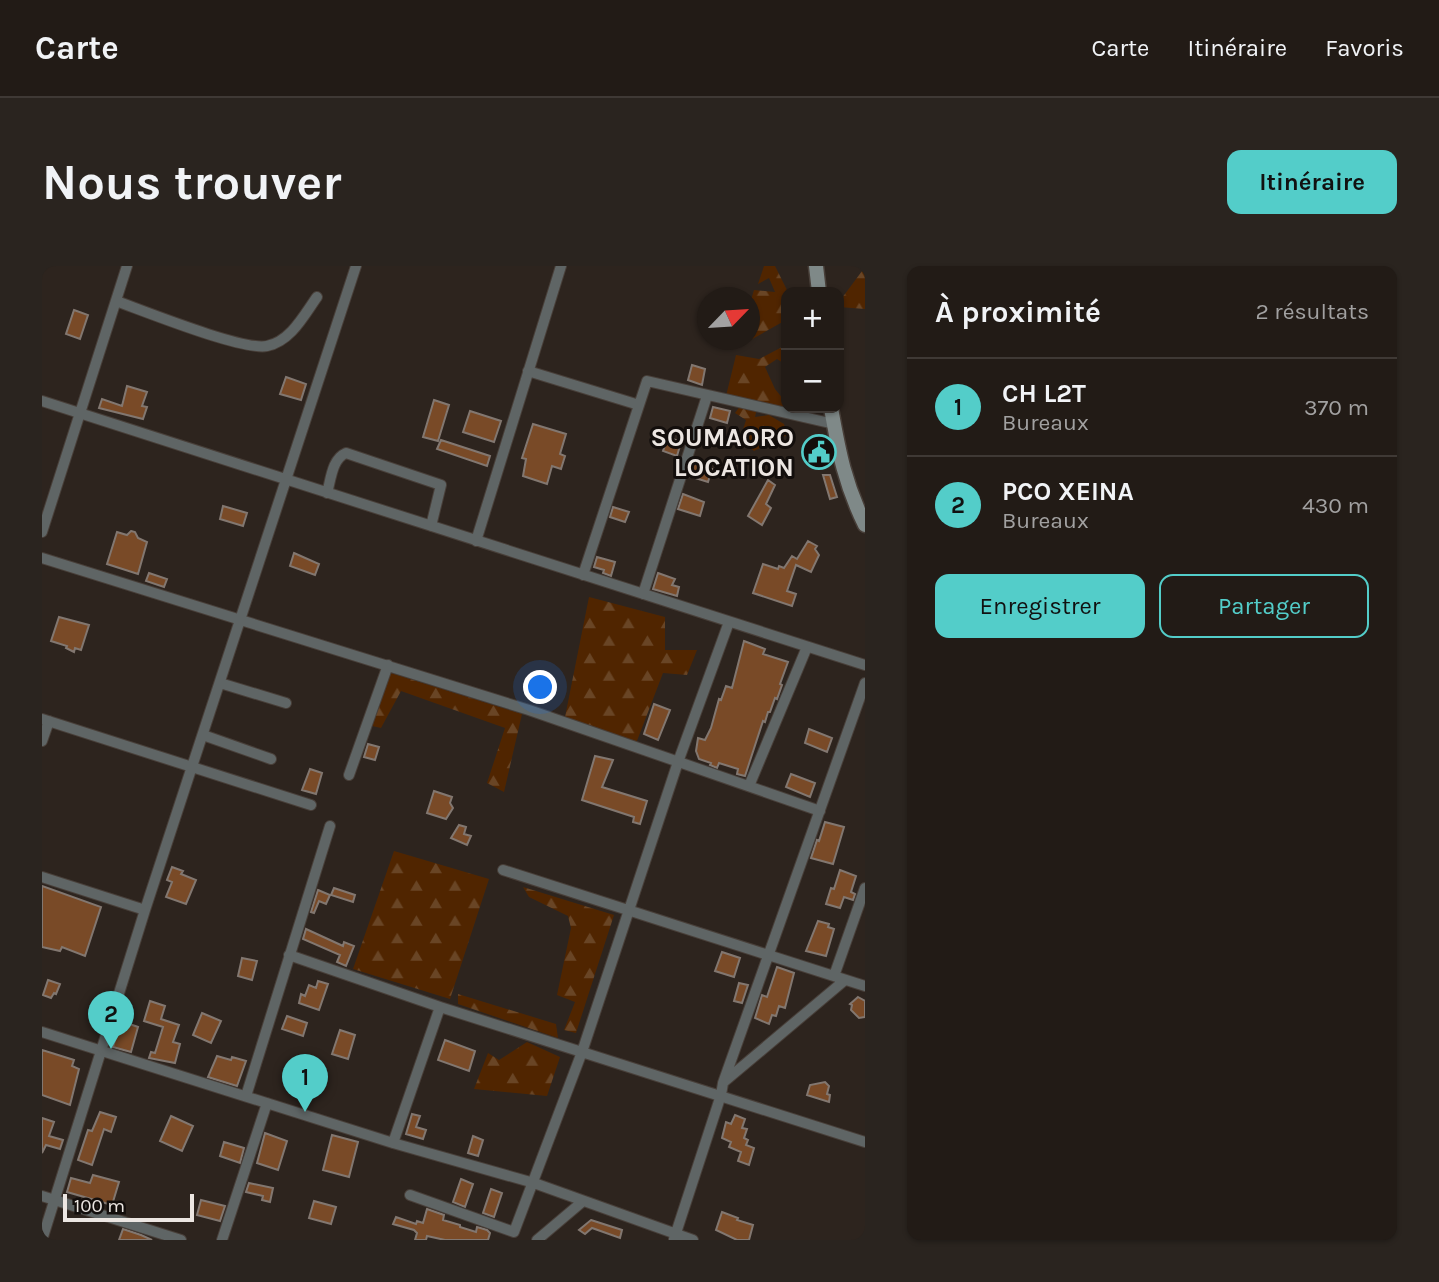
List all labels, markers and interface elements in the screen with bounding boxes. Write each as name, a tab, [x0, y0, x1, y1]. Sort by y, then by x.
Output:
text: Carte	[35, 29, 119, 67]
text: Carte	[1091, 34, 1149, 62]
text: Itinéraire	[1187, 34, 1287, 62]
text: Favoris	[1325, 34, 1404, 62]
button: Itinéraire	[1227, 150, 1397, 214]
text: Nous trouver	[42, 154, 342, 211]
north arrow	[697, 287, 760, 350]
map controls	[781, 287, 844, 413]
button: +	[781, 287, 844, 350]
text: À proximité	[935, 294, 1101, 330]
text: 2 résultats	[1256, 298, 1369, 325]
button: −	[781, 350, 844, 413]
text: CH L2T	[1002, 378, 1086, 409]
text: 1	[954, 394, 962, 421]
text: 370 m	[1304, 394, 1369, 421]
text: Bureaux	[1002, 409, 1089, 436]
place label: SOUMAORO LOCATION	[651, 422, 794, 483]
public building icon: SOUMAORO LOCATION	[800, 433, 838, 471]
text: PCO XEINA	[1002, 476, 1134, 507]
text: 2	[951, 492, 965, 519]
text: 430 m	[1302, 492, 1369, 519]
text: Bureaux	[1002, 507, 1089, 534]
button: Enregistrer	[935, 574, 1145, 638]
button: Partager	[1159, 574, 1369, 638]
your location	[523, 670, 557, 704]
pin: 2	[88, 991, 134, 1049]
pin: 1	[282, 1054, 328, 1112]
scale bar	[63, 1191, 194, 1223]
text: 100 m	[74, 1195, 125, 1217]

